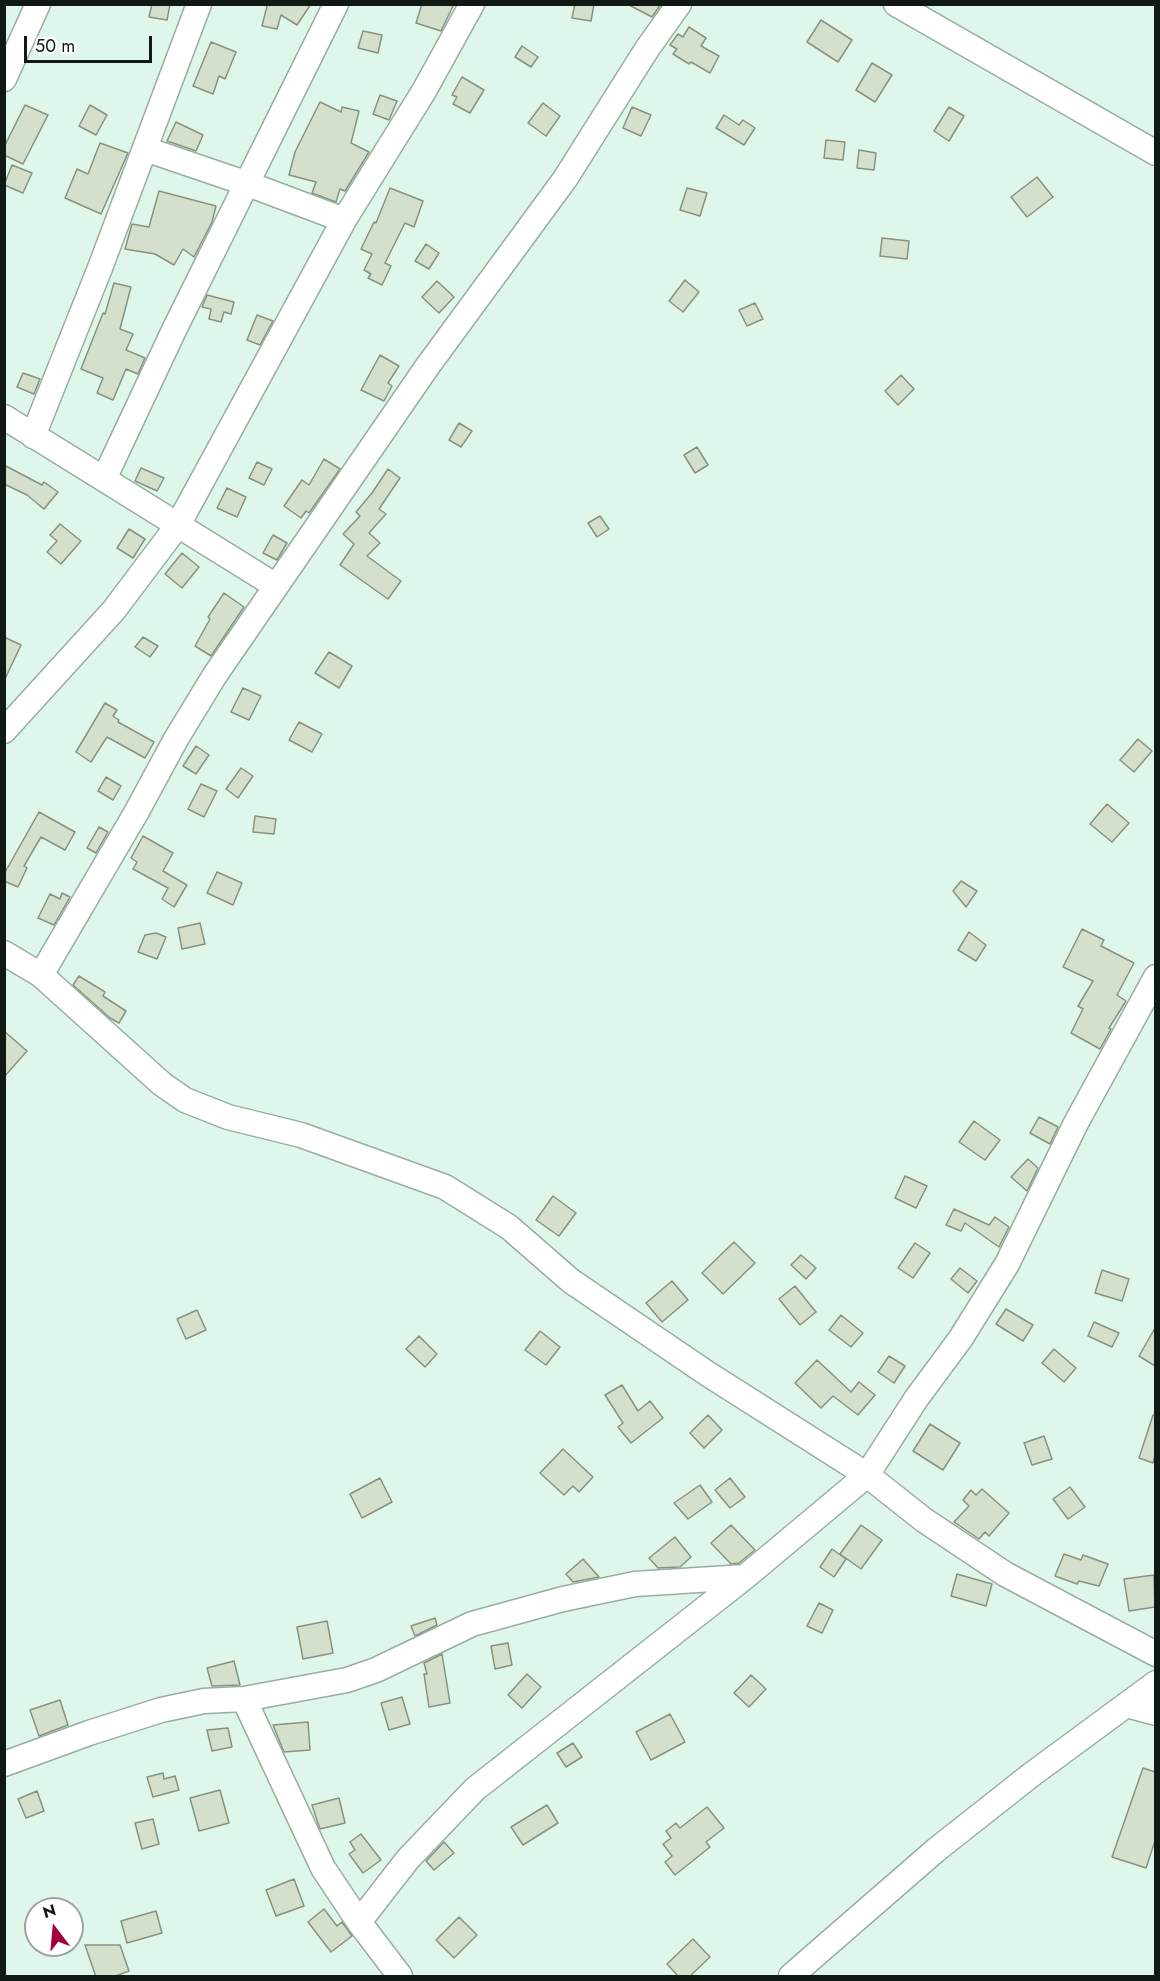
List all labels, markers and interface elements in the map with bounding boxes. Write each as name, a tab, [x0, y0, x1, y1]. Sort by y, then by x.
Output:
scale bar	[27, 24, 154, 62]
text: 50 m	[35, 33, 75, 59]
north arrow	[24, 1897, 84, 1957]
text: N	[40, 1898, 59, 1924]

